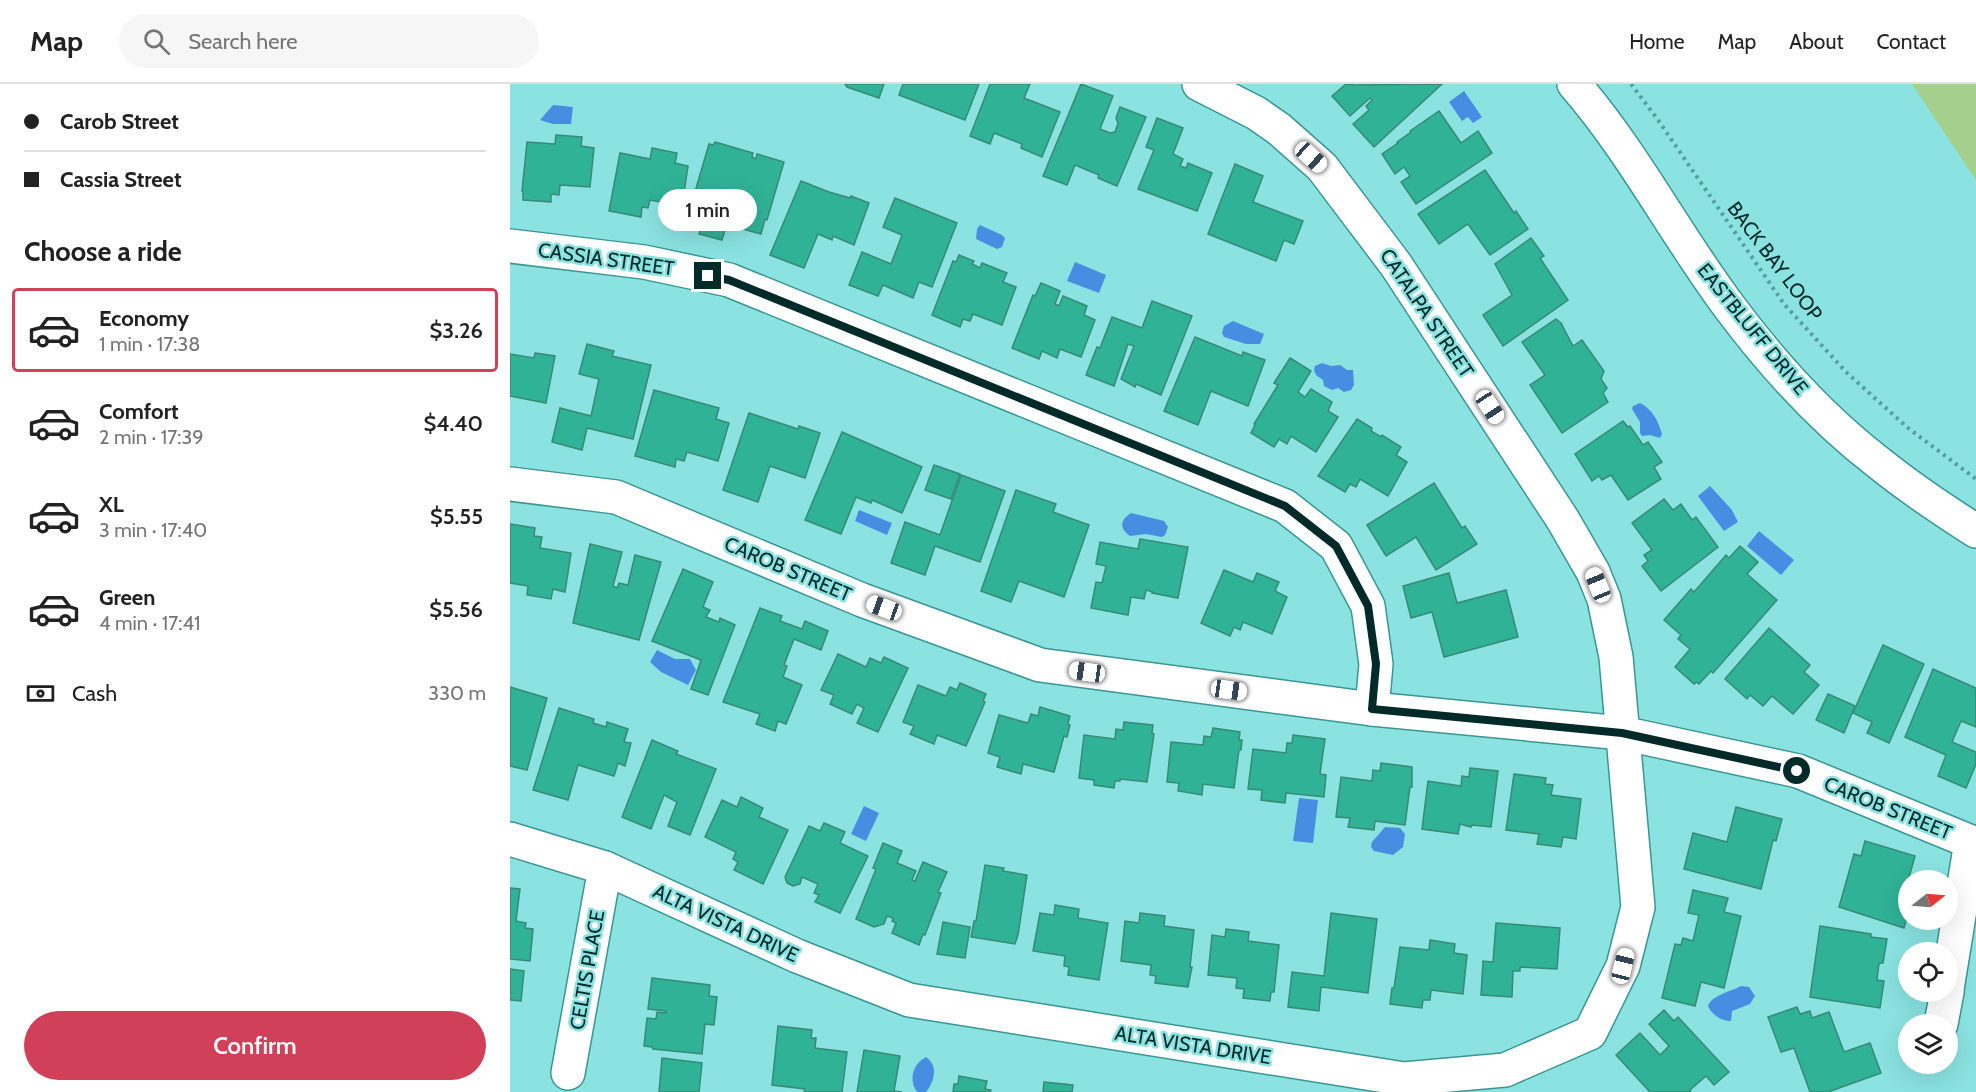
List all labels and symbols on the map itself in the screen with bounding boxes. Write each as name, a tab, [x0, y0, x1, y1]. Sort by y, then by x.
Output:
car	[1292, 138, 1330, 176]
callout: 1 min	[658, 189, 758, 231]
street label: BACK BAY LOOP	[1722, 197, 1828, 325]
street label: CASSIA STREET	[536, 238, 676, 280]
street label: CATALPA STREET	[1375, 244, 1479, 382]
street label: EASTBLUFF DRIVE	[1693, 258, 1813, 400]
route end	[694, 262, 721, 289]
car	[1473, 387, 1507, 427]
street label: CAROB STREET	[721, 531, 855, 607]
car	[1583, 565, 1613, 605]
car	[864, 593, 904, 623]
car	[1068, 661, 1106, 683]
car	[1210, 679, 1248, 701]
route start	[1783, 757, 1810, 784]
street label: CAROB STREET	[1821, 771, 1956, 845]
north arrow	[1898, 870, 1958, 930]
street label: ALTA VISTA DRIVE	[649, 879, 803, 967]
street label: CELTIS PLACE	[565, 908, 609, 1032]
car	[1610, 946, 1636, 986]
street label: ALTA VISTA DRIVE	[1113, 1021, 1273, 1069]

